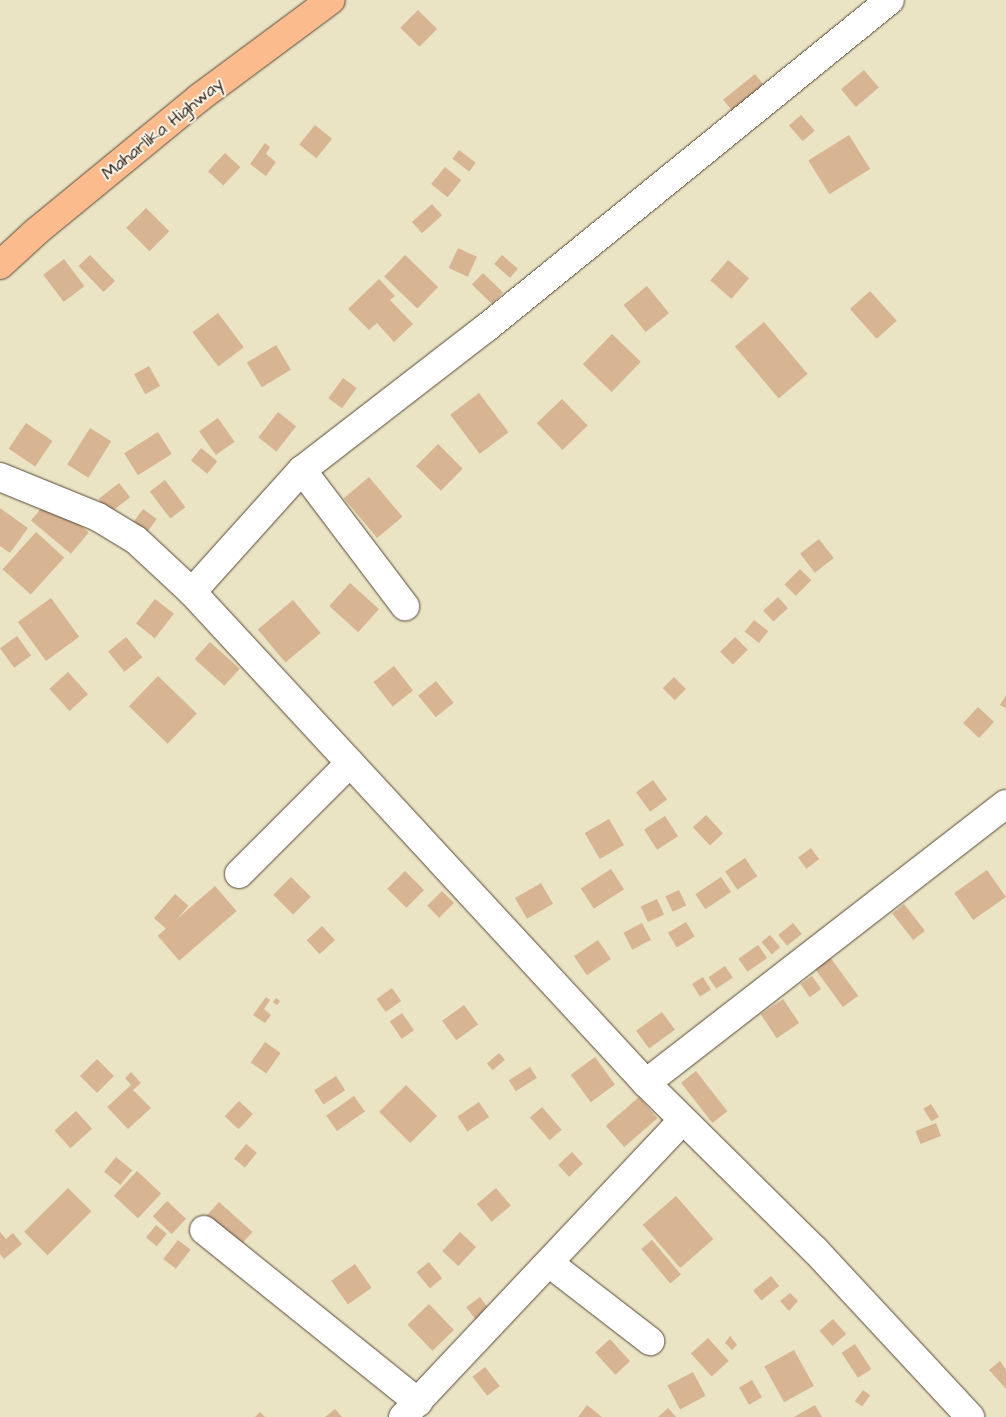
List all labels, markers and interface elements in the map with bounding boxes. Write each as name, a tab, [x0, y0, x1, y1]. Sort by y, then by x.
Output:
street label: Maharlika Highway	[98, 73, 228, 185]

